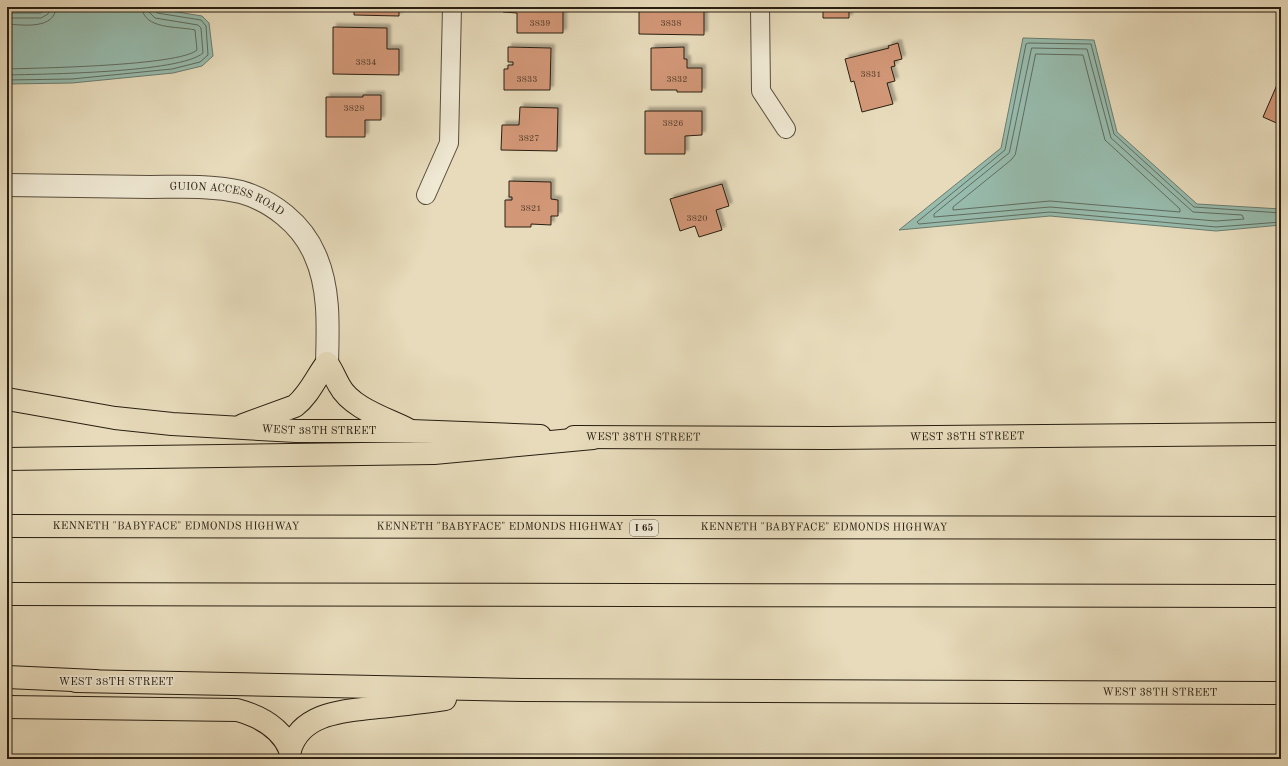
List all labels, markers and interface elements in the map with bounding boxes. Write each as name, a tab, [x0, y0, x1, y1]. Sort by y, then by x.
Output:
house number: 3839	[530, 19, 550, 28]
house number: 3838	[661, 19, 681, 28]
house number: 3834	[356, 58, 376, 67]
house number: 3831	[861, 70, 881, 79]
house number: 3833	[517, 75, 537, 84]
house number: 3832	[667, 75, 687, 84]
house number: 3828	[344, 104, 364, 113]
house number: 3826	[663, 119, 683, 128]
house number: 3827	[519, 134, 539, 143]
street label: GUION ACCESS ROAD	[169, 181, 286, 218]
house number: 3821	[521, 204, 541, 213]
house number: 3820	[687, 214, 707, 223]
street label: WEST 38TH STREET	[261, 424, 377, 437]
street label: WEST 38TH STREET	[909, 431, 1025, 443]
street label: WEST 38TH STREET	[585, 432, 701, 443]
road number: I 65	[630, 520, 658, 536]
street label: KENNETH "BABYFACE" EDMONDS HIGHWAY	[53, 521, 299, 532]
street label: KENNETH "BABYFACE" EDMONDS HIGHWAY	[377, 521, 623, 532]
street label: KENNETH "BABYFACE" EDMONDS HIGHWAY	[701, 522, 947, 533]
street label: WEST 38TH STREET	[58, 677, 174, 688]
street label: WEST 38TH STREET	[1102, 687, 1218, 698]

